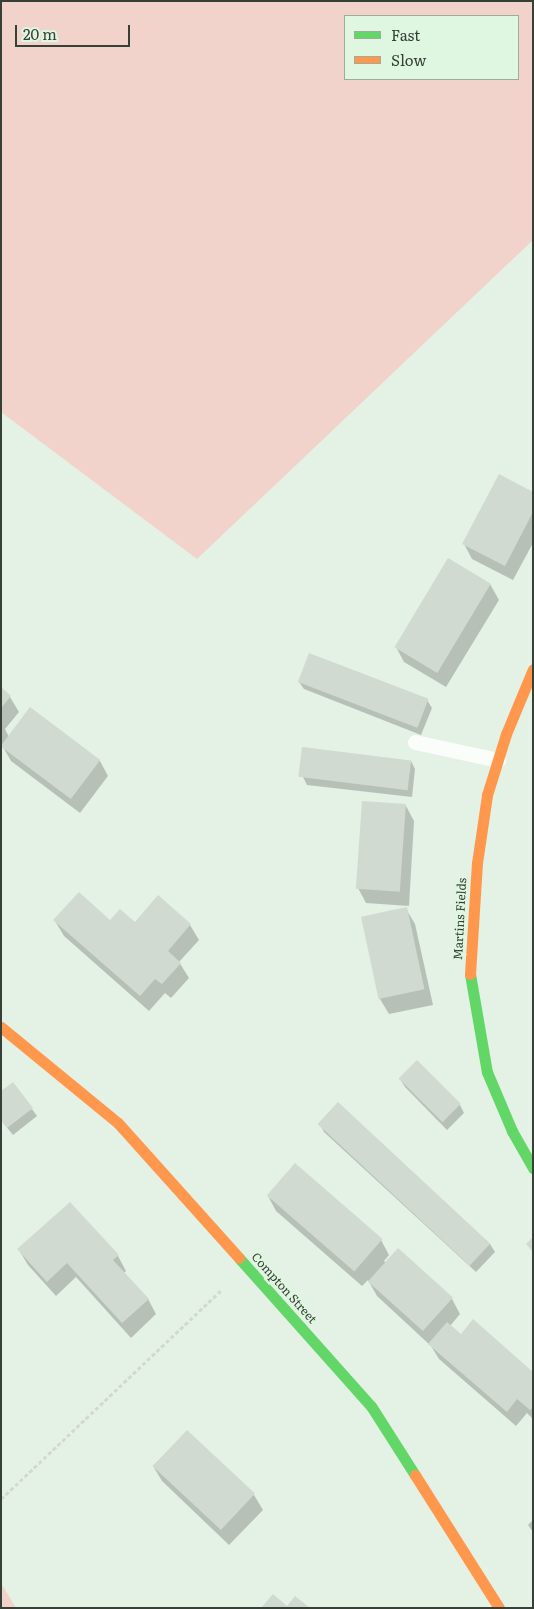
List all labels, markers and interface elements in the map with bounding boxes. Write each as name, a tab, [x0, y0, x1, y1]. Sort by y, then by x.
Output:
scale bar	[18, 15, 132, 47]
legend	[344, 15, 519, 80]
text: 20 m	[23, 22, 57, 45]
text: Fast	[391, 23, 420, 46]
text: Slow	[391, 48, 426, 71]
street label: Martins Fields	[451, 878, 469, 960]
street label: Compton Street	[248, 1250, 320, 1326]

